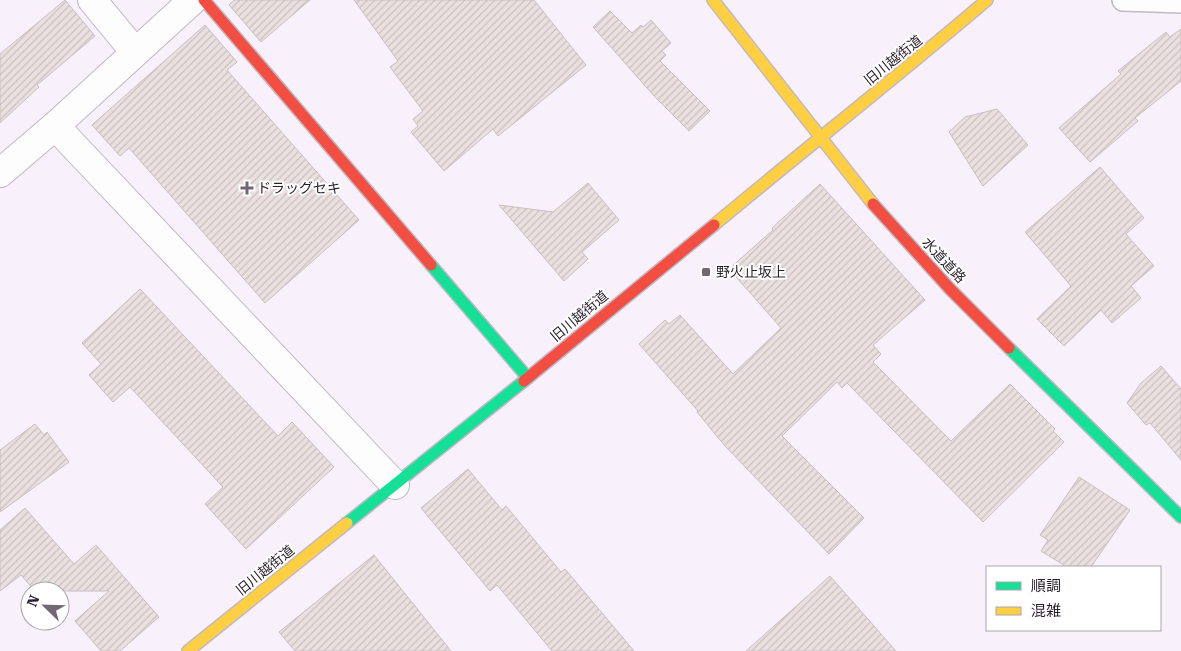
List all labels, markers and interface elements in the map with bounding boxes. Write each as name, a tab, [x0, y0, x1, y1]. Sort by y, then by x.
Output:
street label: 旧川越街道	[861, 32, 925, 88]
place label: ドラッグセキ	[257, 180, 341, 196]
marker: ドラッグセキ	[241, 182, 253, 194]
street label: 水道道路	[919, 234, 969, 286]
place label: 野火止坂上	[716, 264, 786, 280]
marker: 野火止坂上	[700, 266, 712, 278]
street label: 旧川越街道	[547, 287, 611, 345]
street label: 旧川越街道	[233, 542, 297, 598]
legend	[986, 566, 1161, 631]
text: 順調	[1031, 577, 1061, 595]
north arrow	[20, 581, 70, 631]
text: N	[24, 593, 43, 609]
text: 混雑	[1031, 602, 1061, 620]

